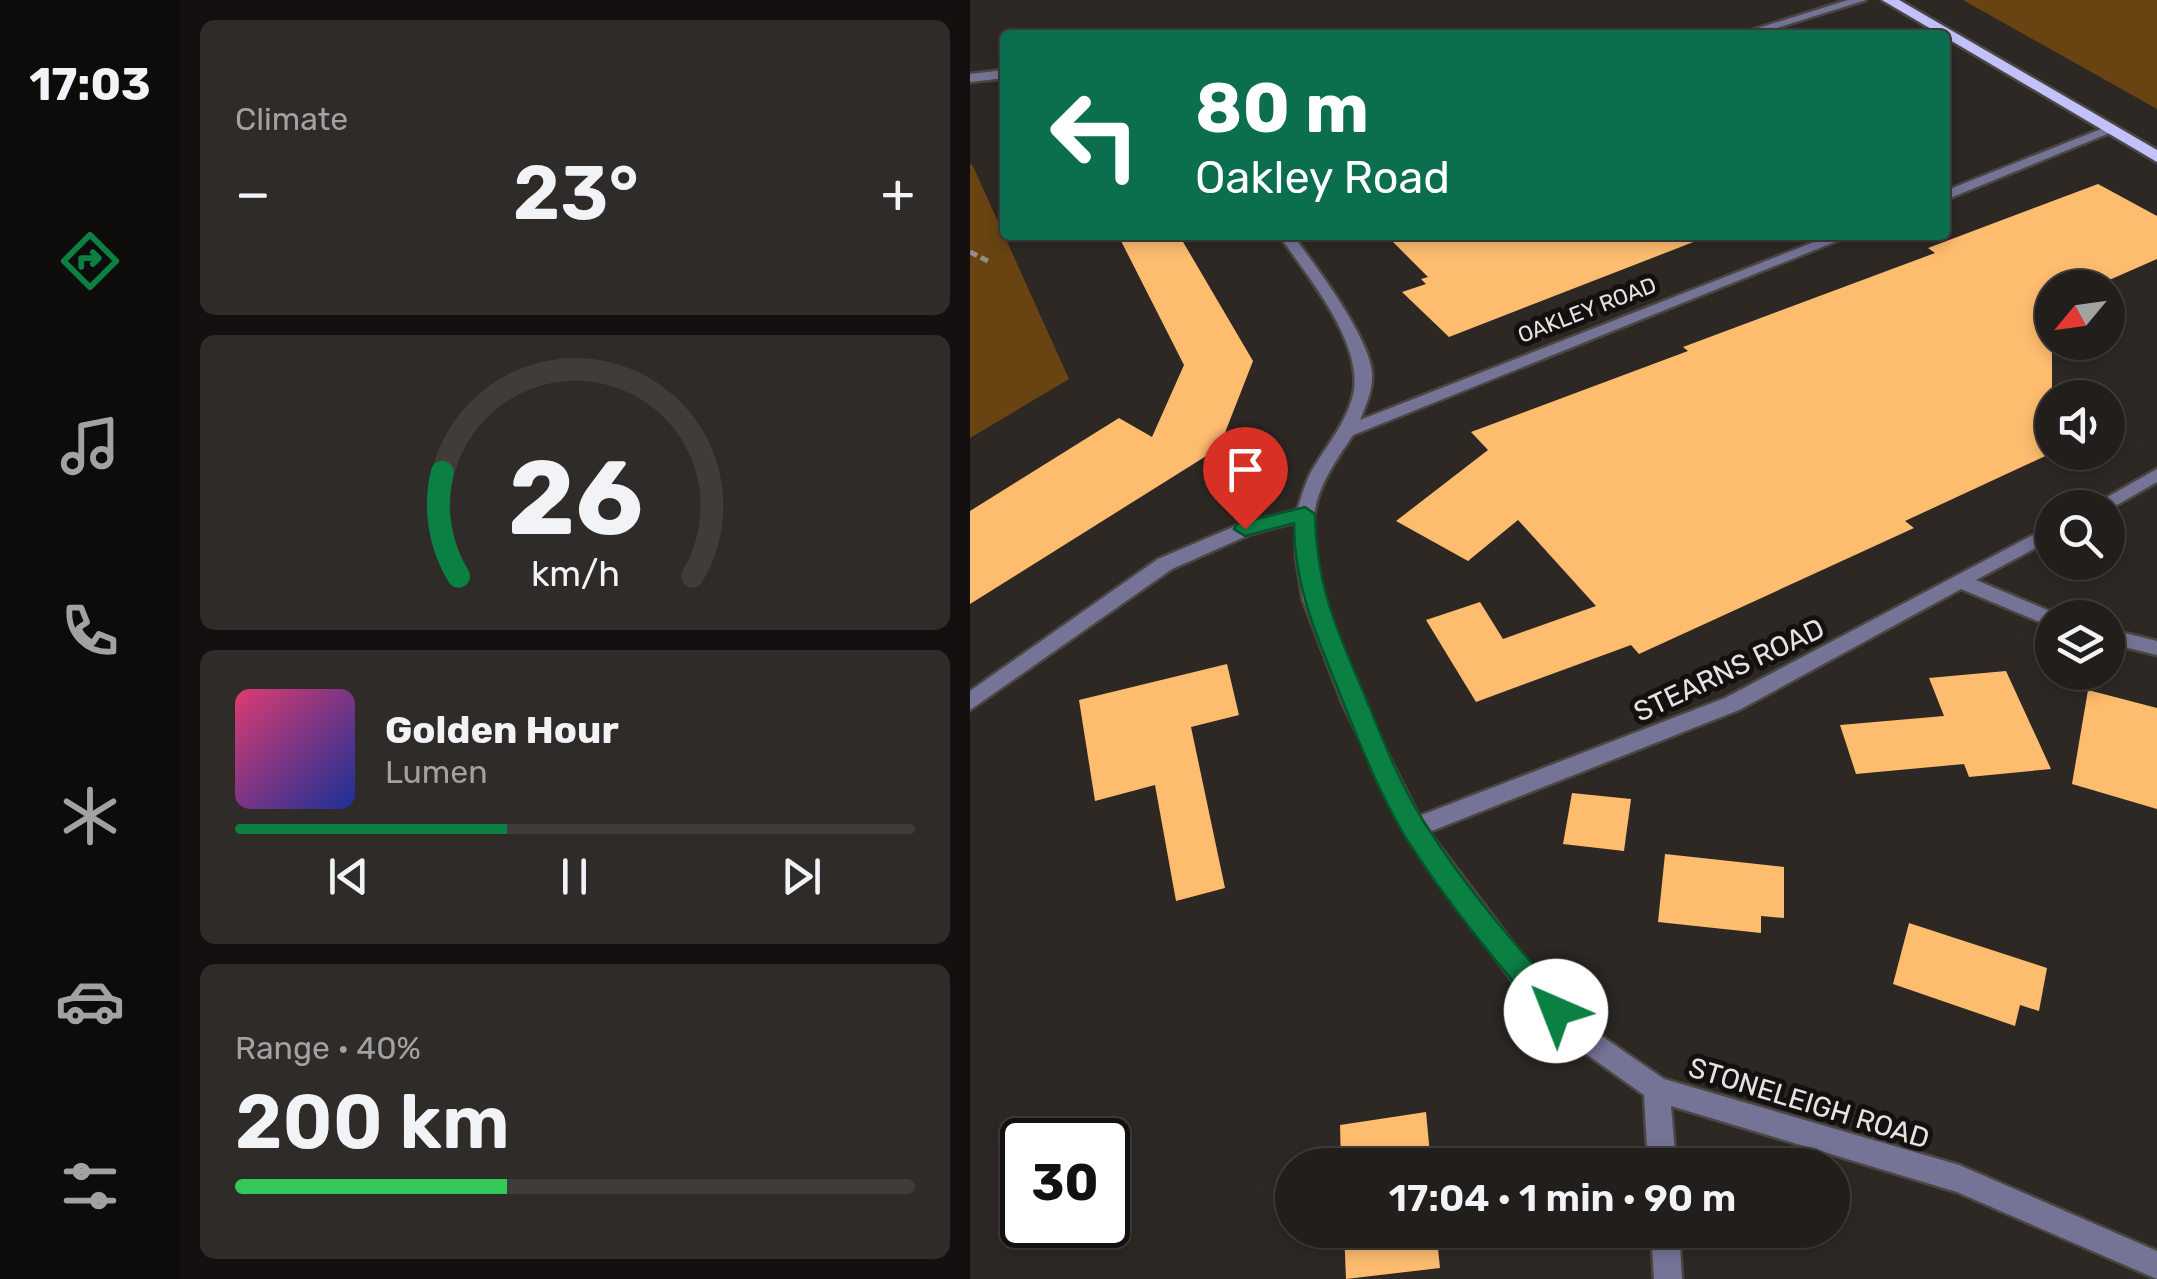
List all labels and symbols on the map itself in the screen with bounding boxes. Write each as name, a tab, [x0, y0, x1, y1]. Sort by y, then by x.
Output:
north arrow	[2035, 270, 2125, 360]
street label: OAKLEY ROAD	[1514, 271, 1660, 349]
pin	[1203, 427, 1288, 530]
street label: STEARNS ROAD	[1629, 611, 1829, 729]
position arrow	[1504, 959, 1608, 1063]
street label: STONELEIGH ROAD	[1685, 1051, 1933, 1155]
speed limit sign: 30	[1000, 1118, 1130, 1248]

